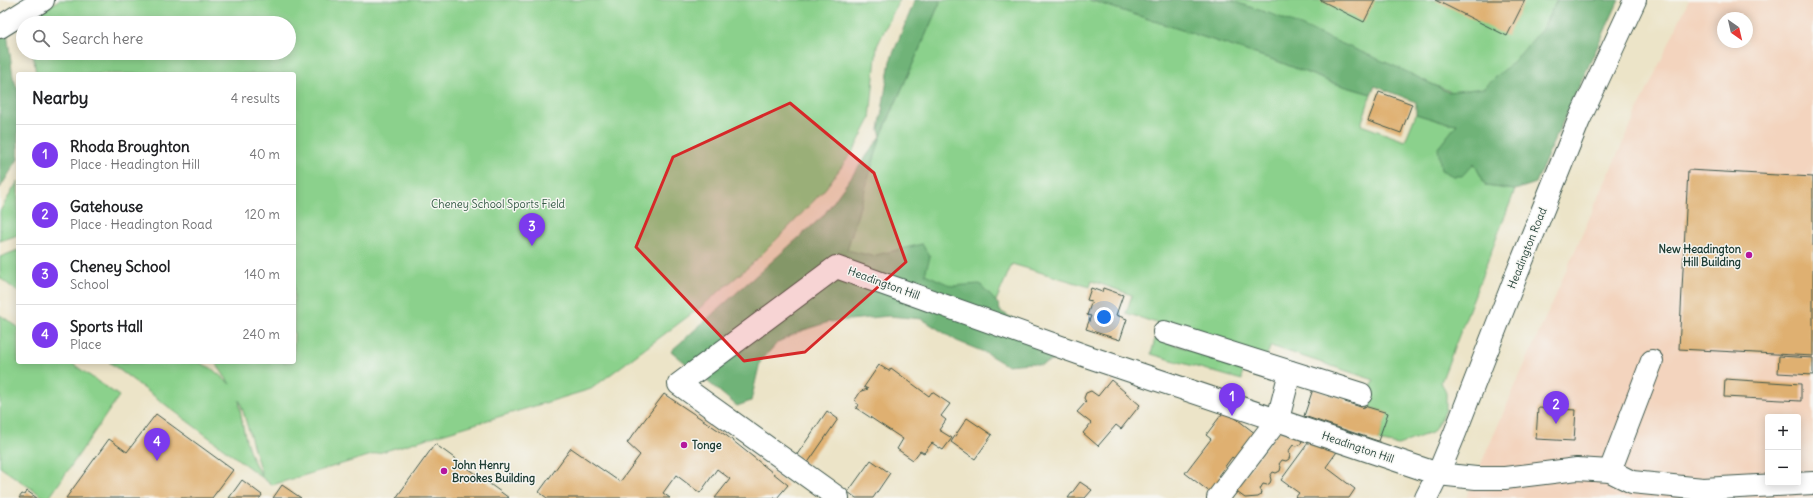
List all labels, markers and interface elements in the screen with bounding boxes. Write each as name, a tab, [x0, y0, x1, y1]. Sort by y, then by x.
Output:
north arrow	[1717, 12, 1753, 48]
search box	[16, 16, 296, 60]
icon: search	[30, 27, 52, 49]
text: Search here	[62, 29, 143, 48]
text: Nearby	[32, 87, 88, 109]
text: 4 results	[231, 90, 280, 107]
text: Rhoda Broughton	[70, 137, 190, 156]
text: 1	[42, 146, 48, 163]
text: 40 m	[249, 146, 280, 163]
text: Place · Headington Hill	[70, 156, 200, 173]
text: Gatehouse	[70, 197, 143, 216]
park label: Cheney School Sports Field	[431, 197, 566, 211]
street label: Headington Road	[1504, 205, 1550, 291]
text: 2	[41, 206, 49, 223]
text: 120 m	[245, 206, 280, 223]
pin: 3	[519, 213, 545, 246]
text: Place · Headington Road	[70, 216, 212, 233]
place label: New Headington Hill Building	[1659, 242, 1742, 270]
marker: New Headington Hill Building	[1744, 250, 1754, 260]
text: Cheney School	[70, 257, 170, 276]
street label: Headington Hill	[846, 263, 922, 303]
text: 3	[41, 266, 49, 283]
text: 140 m	[244, 266, 280, 283]
text: School	[70, 276, 109, 293]
your location	[1094, 307, 1114, 327]
text: Sports Hall	[70, 317, 143, 336]
text: 4	[41, 326, 49, 343]
text: 240 m	[243, 326, 280, 343]
text: Place	[70, 336, 101, 353]
pin: 1	[1219, 383, 1245, 416]
pin: 2	[1543, 391, 1569, 424]
map controls	[1765, 414, 1801, 486]
button: +	[1765, 414, 1801, 450]
pin: 4	[144, 428, 170, 461]
street label: Headington Hill	[1320, 428, 1396, 466]
place label: Tonge	[692, 438, 722, 453]
marker: Tonge	[679, 440, 689, 450]
button: −	[1765, 450, 1801, 486]
place label: John Henry Brookes Building	[452, 458, 535, 486]
marker: John Henry Brookes Building	[439, 466, 449, 476]

